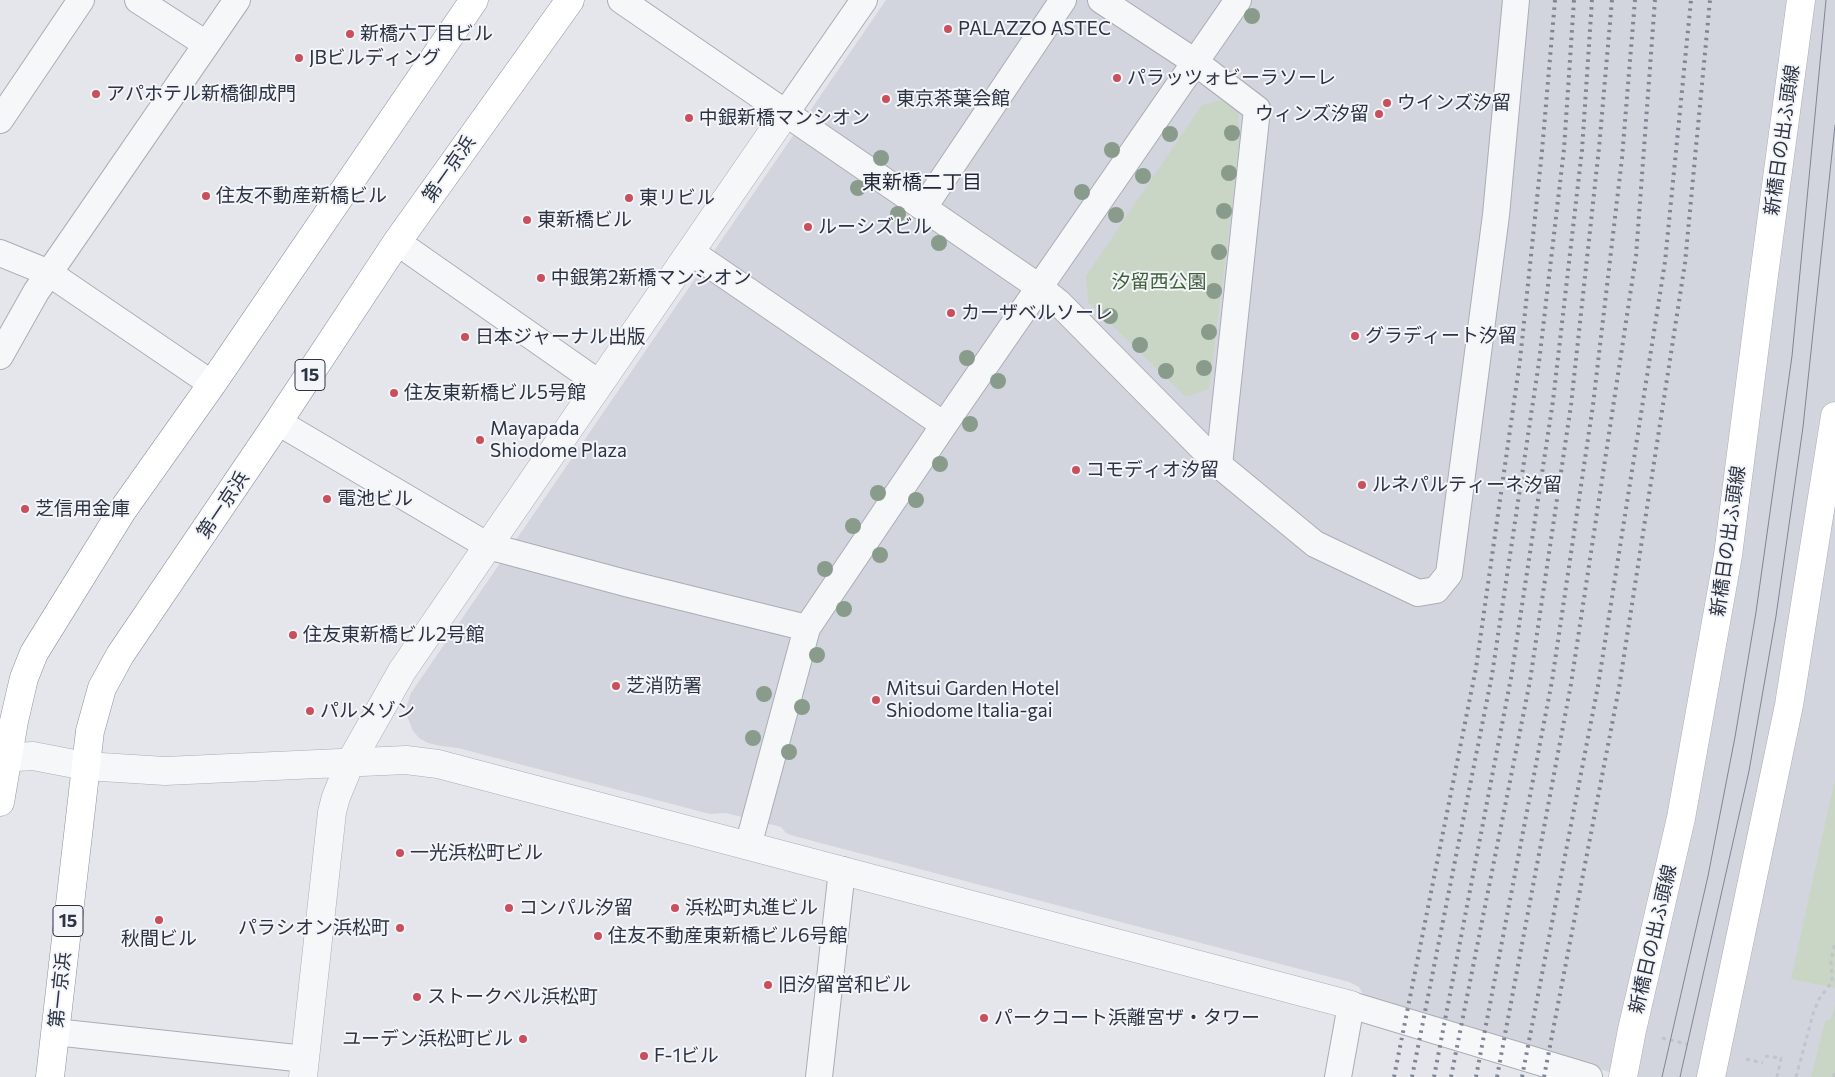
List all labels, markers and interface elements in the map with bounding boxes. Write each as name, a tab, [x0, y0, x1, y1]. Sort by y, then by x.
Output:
place label: PALAZZO ASTEC	[958, 18, 1111, 40]
place label: 新橋六丁目ビル	[360, 23, 493, 45]
marker: PALAZZO ASTEC	[942, 23, 954, 35]
marker: 新橋六丁目ビル	[344, 28, 356, 40]
place label: JBビルディング	[309, 47, 441, 69]
marker: JBビルディング	[293, 52, 305, 64]
street label: 新橋日の出ふ頭線	[1760, 63, 1804, 217]
place label: パラッツォビーラソーレ	[1127, 67, 1336, 89]
marker: パラッツォビーラソーレ	[1111, 72, 1123, 84]
place label: アパホテル新橋御成門	[106, 83, 296, 105]
marker: アパホテル新橋御成門	[90, 88, 102, 100]
place label: 東京茶葉会館	[896, 88, 1010, 110]
place label: ウインズ汐留	[1397, 92, 1511, 114]
marker: 東京茶葉会館	[880, 93, 892, 105]
marker: ウインズ汐留	[1381, 97, 1393, 109]
place label: ウィンズ汐留	[1255, 103, 1369, 125]
place label: 中銀新橋マンシオン	[699, 107, 870, 129]
marker: ウィンズ汐留	[1373, 108, 1385, 120]
marker: 中銀新橋マンシオン	[683, 112, 695, 124]
street label: 第一京浜	[418, 131, 480, 207]
district label: 東新橋二丁目	[862, 170, 982, 194]
place label: 住友不動産新橋ビル	[216, 185, 387, 207]
place label: 東リビル	[639, 187, 715, 209]
marker: 住友不動産新橋ビル	[200, 190, 212, 202]
marker: 東リビル	[623, 192, 635, 204]
place label: 東新橋ビル	[537, 209, 632, 231]
marker: 東新橋ビル	[521, 214, 533, 226]
place label: ルーシズビル	[818, 216, 932, 238]
marker: ルーシズビル	[802, 221, 814, 233]
place label: 中銀第2新橋マンシオン	[551, 267, 752, 289]
park label: 汐留西公園	[1112, 271, 1206, 293]
marker: 中銀第2新橋マンシオン	[535, 272, 547, 284]
place label: カーザベルソーレ	[961, 302, 1113, 324]
marker: カーザベルソーレ	[945, 307, 957, 319]
place label: グラディート汐留	[1365, 325, 1517, 347]
place label: 日本ジャーナル出版	[475, 326, 646, 348]
marker: グラディート汐留	[1349, 330, 1361, 342]
marker: 日本ジャーナル出版	[459, 331, 471, 343]
road number: 15	[295, 360, 325, 390]
place label: 住友東新橋ビル5号館	[404, 382, 586, 404]
marker: 住友東新橋ビル5号館	[388, 387, 400, 399]
place label: Mayapada Shiodome Plaza	[490, 418, 627, 462]
marker: Mayapada Shiodome Plaza	[474, 434, 486, 446]
place label: コモディオ汐留	[1086, 459, 1219, 481]
marker: コモディオ汐留	[1070, 464, 1082, 476]
street label: 新橋日の出ふ頭線	[1706, 464, 1750, 618]
street label: 第一京浜	[192, 467, 254, 543]
place label: ルネパルティーネ汐留	[1372, 474, 1562, 496]
marker: ルネパルティーネ汐留	[1356, 479, 1368, 491]
place label: 電池ビル	[337, 488, 413, 510]
marker: 電池ビル	[321, 493, 333, 505]
place label: 芝信用金庫	[35, 498, 130, 520]
marker: 芝信用金庫	[19, 503, 31, 515]
place label: 住友東新橋ビル2号館	[303, 624, 485, 646]
marker: 住友東新橋ビル2号館	[287, 629, 299, 641]
place label: 芝消防署	[626, 675, 702, 697]
place label: Mitsui Garden Hotel Shiodome Italia-gai	[886, 678, 1059, 722]
marker: 芝消防署	[610, 680, 622, 692]
marker: Mitsui Garden Hotel Shiodome Italia-gai	[870, 694, 882, 706]
place label: パルメゾン	[320, 700, 415, 722]
marker: パルメゾン	[304, 705, 316, 717]
place label: 一光浜松町ビル	[410, 842, 543, 864]
marker: 一光浜松町ビル	[394, 847, 406, 859]
street label: 新橋日の出ふ頭線	[1625, 862, 1681, 1016]
place label: コンパル汐留	[519, 897, 633, 919]
place label: 浜松町丸進ビル	[685, 897, 818, 919]
marker: コンパル汐留	[503, 902, 515, 914]
marker: 浜松町丸進ビル	[669, 902, 681, 914]
road number: 15	[53, 906, 83, 936]
marker: 秋間ビル	[153, 914, 165, 926]
place label: パラシオン浜松町	[238, 917, 390, 939]
marker: パラシオン浜松町	[394, 922, 406, 934]
place label: 住友不動産東新橋ビル6号館	[608, 925, 848, 947]
place label: 秋間ビル	[121, 928, 197, 950]
marker: 住友不動産東新橋ビル6号館	[592, 930, 604, 942]
street label: 第一京浜	[45, 951, 75, 1029]
place label: 旧汐留営和ビル	[778, 974, 911, 996]
marker: 旧汐留営和ビル	[762, 979, 774, 991]
place label: ストークベル浜松町	[427, 986, 598, 1008]
marker: ストークベル浜松町	[411, 991, 423, 1003]
place label: パークコート浜離宮ザ・タワー	[994, 1007, 1260, 1029]
marker: パークコート浜離宮ザ・タワー	[978, 1012, 990, 1024]
place label: ユーデン浜松町ビル	[342, 1028, 513, 1050]
marker: ユーデン浜松町ビル	[517, 1033, 529, 1045]
place label: F-1ビル	[654, 1045, 719, 1067]
marker: F-1ビル	[638, 1050, 650, 1062]

